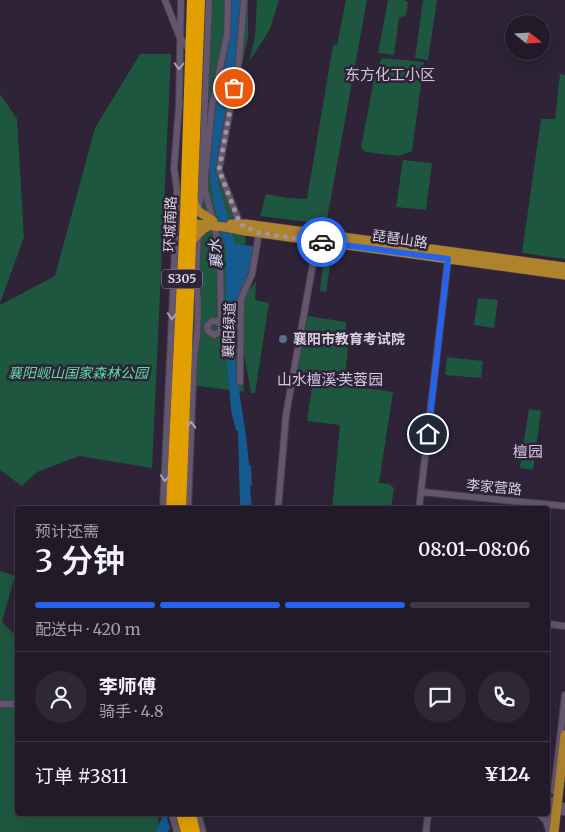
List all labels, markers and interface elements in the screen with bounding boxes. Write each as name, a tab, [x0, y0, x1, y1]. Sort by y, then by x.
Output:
north arrow	[505, 15, 550, 60]
map controls	[505, 15, 550, 60]
one-way arrow	[174, 62, 185, 70]
district label: 东方化工小区	[345, 65, 435, 84]
pin	[213, 67, 255, 109]
icon: bag	[220, 74, 248, 102]
street label: 环城南路	[160, 196, 180, 252]
courier	[297, 217, 347, 267]
street label: 琵琶山路	[371, 226, 429, 252]
icon: car	[308, 228, 336, 256]
water label: 襄水	[205, 237, 226, 270]
road number: S305	[162, 270, 202, 288]
street label: 襄阳绿道	[219, 302, 239, 358]
one-way arrow	[167, 312, 178, 320]
place label: 襄阳市教育考试院	[293, 330, 405, 348]
marker: 襄阳市教育考试院	[277, 333, 289, 345]
park label: 襄阳岘山国家森林公园	[8, 364, 150, 382]
district label: 山水檀溪·芙蓉园	[277, 370, 383, 389]
pin	[407, 413, 449, 455]
icon: home	[414, 420, 442, 448]
one-way arrow	[186, 421, 196, 428]
district label: 檀园	[513, 442, 543, 461]
one-way arrow	[159, 474, 170, 482]
street label: 李家营路	[465, 476, 523, 498]
text: 预计还需	[35, 521, 99, 541]
text: 08:01–08:06	[418, 537, 530, 561]
text: 3 分钟	[35, 541, 125, 581]
text: 配送中 · 420 m	[35, 619, 141, 639]
button: person	[35, 671, 87, 723]
button: chat	[414, 671, 466, 723]
button: phone	[478, 671, 530, 723]
text: 李师傅	[99, 674, 156, 698]
text: 骑手 · 4.8	[99, 701, 164, 721]
text: ¥124	[484, 762, 530, 786]
text: 订单 #3811	[35, 764, 128, 788]

